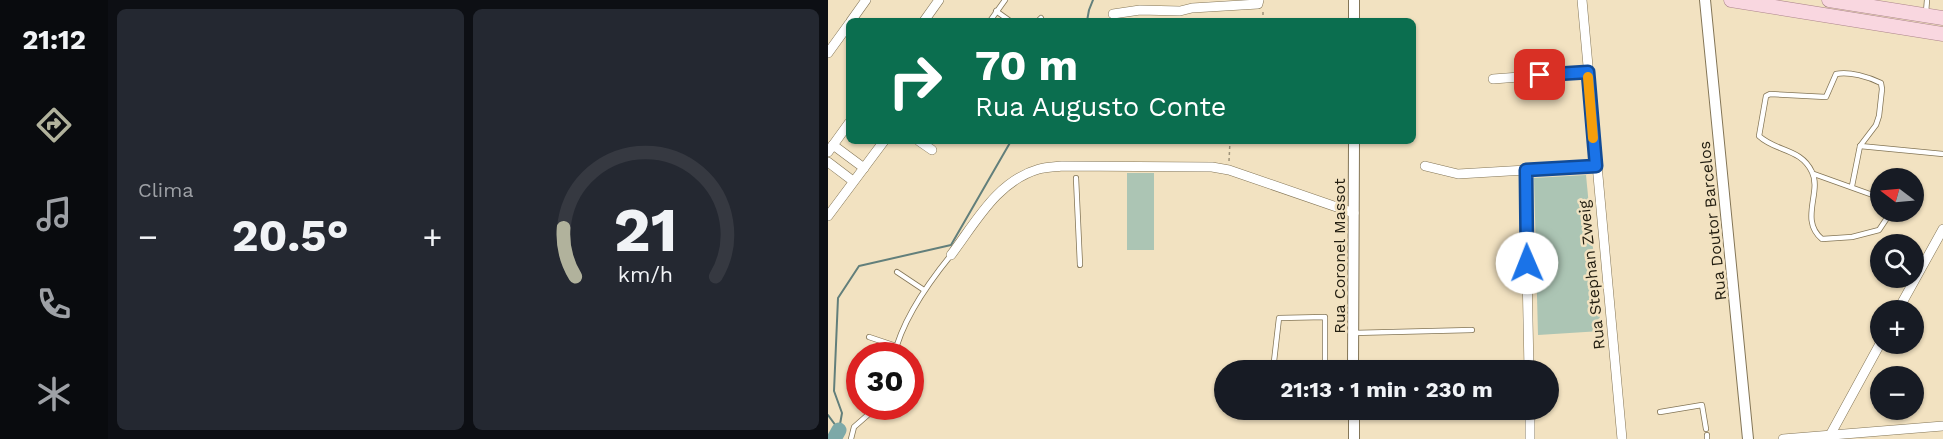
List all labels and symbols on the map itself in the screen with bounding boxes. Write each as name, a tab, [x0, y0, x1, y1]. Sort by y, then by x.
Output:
pin	[1514, 49, 1565, 100]
street label: Rua Doutor Barcelos	[1695, 140, 1730, 302]
north arrow	[1870, 168, 1924, 222]
street label: Rua Coronel Massot	[1330, 178, 1349, 334]
street label: Rua Stephan Zweig	[1574, 199, 1609, 350]
position arrow	[1495, 231, 1559, 295]
speed limit sign: 30	[846, 342, 924, 420]

